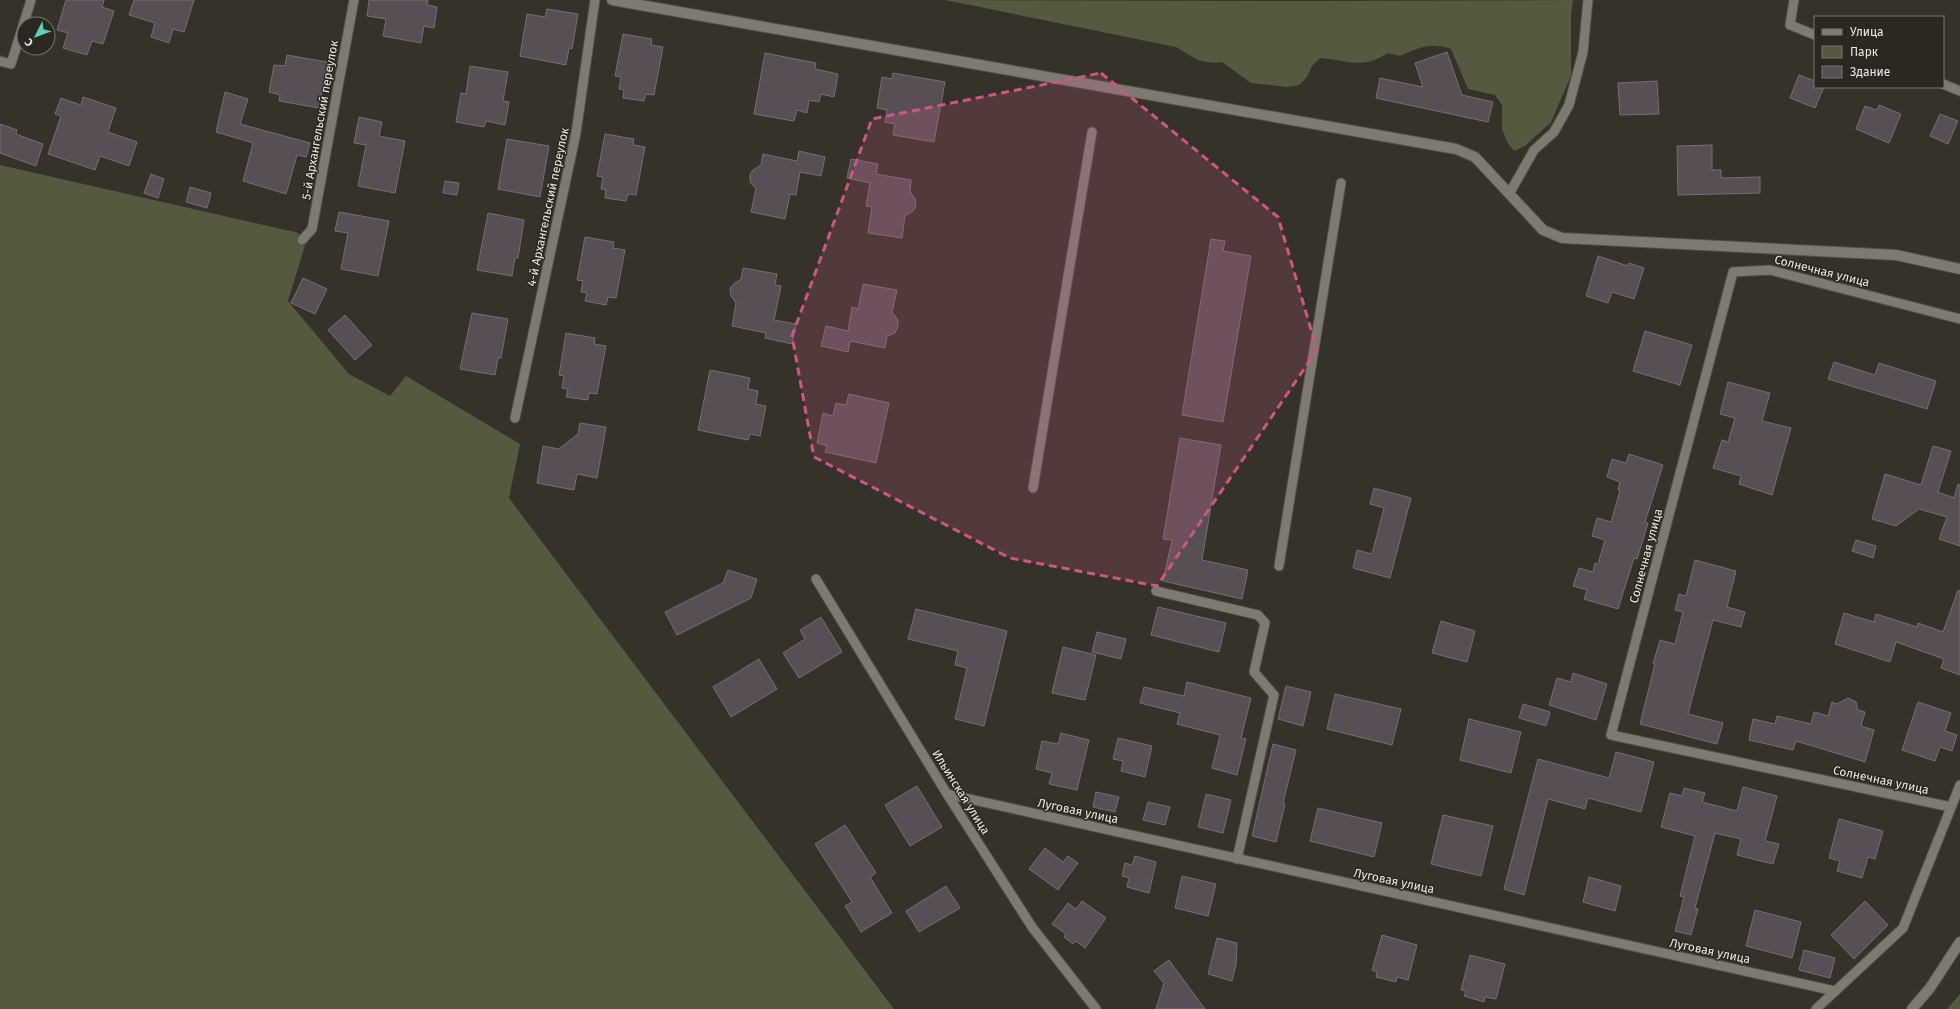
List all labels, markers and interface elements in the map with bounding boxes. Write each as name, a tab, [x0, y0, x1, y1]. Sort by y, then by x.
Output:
north arrow	[16, 16, 56, 56]
legend	[1814, 16, 1944, 88]
text: Улица	[1850, 25, 1884, 39]
text: С	[22, 35, 36, 49]
street label: 5-й Архангельский переулок	[299, 39, 341, 201]
text: Парк	[1850, 45, 1879, 59]
text: Здание	[1850, 65, 1890, 79]
street label: 4-й Архангельский переулок	[524, 126, 572, 288]
street label: Солнечная улица	[1773, 252, 1871, 290]
street label: Солнечная улица	[1627, 507, 1665, 605]
street label: Ильинская улица	[929, 747, 993, 837]
street label: Солнечная улица	[1832, 763, 1930, 797]
street label: Луговая улица	[1036, 796, 1120, 826]
street label: Луговая улица	[1352, 866, 1436, 896]
street label: Луговая улица	[1668, 936, 1752, 966]

